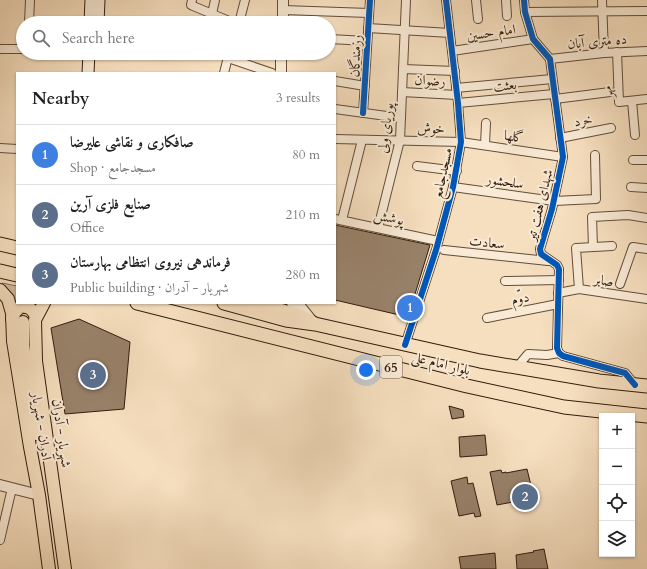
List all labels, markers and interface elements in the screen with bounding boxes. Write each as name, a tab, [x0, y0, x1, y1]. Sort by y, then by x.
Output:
search box	[16, 16, 336, 60]
street label: امام حسین	[465, 20, 517, 48]
icon: search	[30, 27, 52, 49]
text: Search here	[62, 28, 135, 48]
street label: ده متری آبان	[566, 29, 628, 54]
street label: رزمندگان	[345, 34, 366, 78]
street label: رضوان	[414, 70, 446, 91]
street label: بعثت	[492, 75, 518, 96]
street label: مهر	[597, 85, 618, 101]
text: Nearby	[32, 87, 89, 110]
text: 3 results	[276, 89, 320, 107]
street label: پوریای ولی	[373, 100, 399, 155]
street label: خرد	[572, 110, 594, 131]
street label: خوش	[417, 119, 445, 138]
street label: گلها	[503, 126, 525, 147]
text: صافکاری و نقاشی عليرضا	[70, 132, 194, 152]
text: 1	[42, 146, 48, 164]
text: 80 m	[292, 146, 320, 164]
street label: مسجدجامع	[428, 146, 461, 201]
text: Shop · مسجدجامع	[70, 159, 156, 177]
street label: شهدای هفت تیر	[521, 167, 558, 245]
street label: سلحشور	[483, 169, 525, 194]
text: صنایع فلزی آرین	[70, 194, 151, 214]
street label: پوشش	[372, 205, 407, 231]
text: 2	[42, 206, 48, 224]
text: 210 m	[286, 206, 320, 224]
text: Office	[70, 219, 104, 237]
street label: سعادت	[468, 231, 506, 254]
text: فرماندهی نیروی انتظامی بهارستان	[70, 252, 231, 272]
text: 3	[42, 266, 48, 284]
text: 280 m	[286, 266, 320, 284]
street label: صابر	[591, 269, 615, 291]
text: Public building · شهریار - آدران	[70, 279, 229, 297]
street label: دوّم	[509, 286, 532, 313]
pin: 1	[397, 293, 423, 323]
street label: بلوار امام علی	[409, 347, 472, 383]
road number: 65	[380, 356, 402, 378]
pin: 3	[80, 360, 106, 390]
your location	[356, 360, 376, 380]
street label: آدران - شهریار	[26, 389, 57, 464]
street label: شهریار - آدران	[47, 398, 76, 469]
map controls	[599, 413, 635, 557]
button: +	[599, 413, 635, 449]
button: −	[599, 449, 635, 485]
pin: 2	[512, 482, 538, 512]
button: locate	[599, 485, 635, 521]
button: layers	[599, 521, 635, 557]

